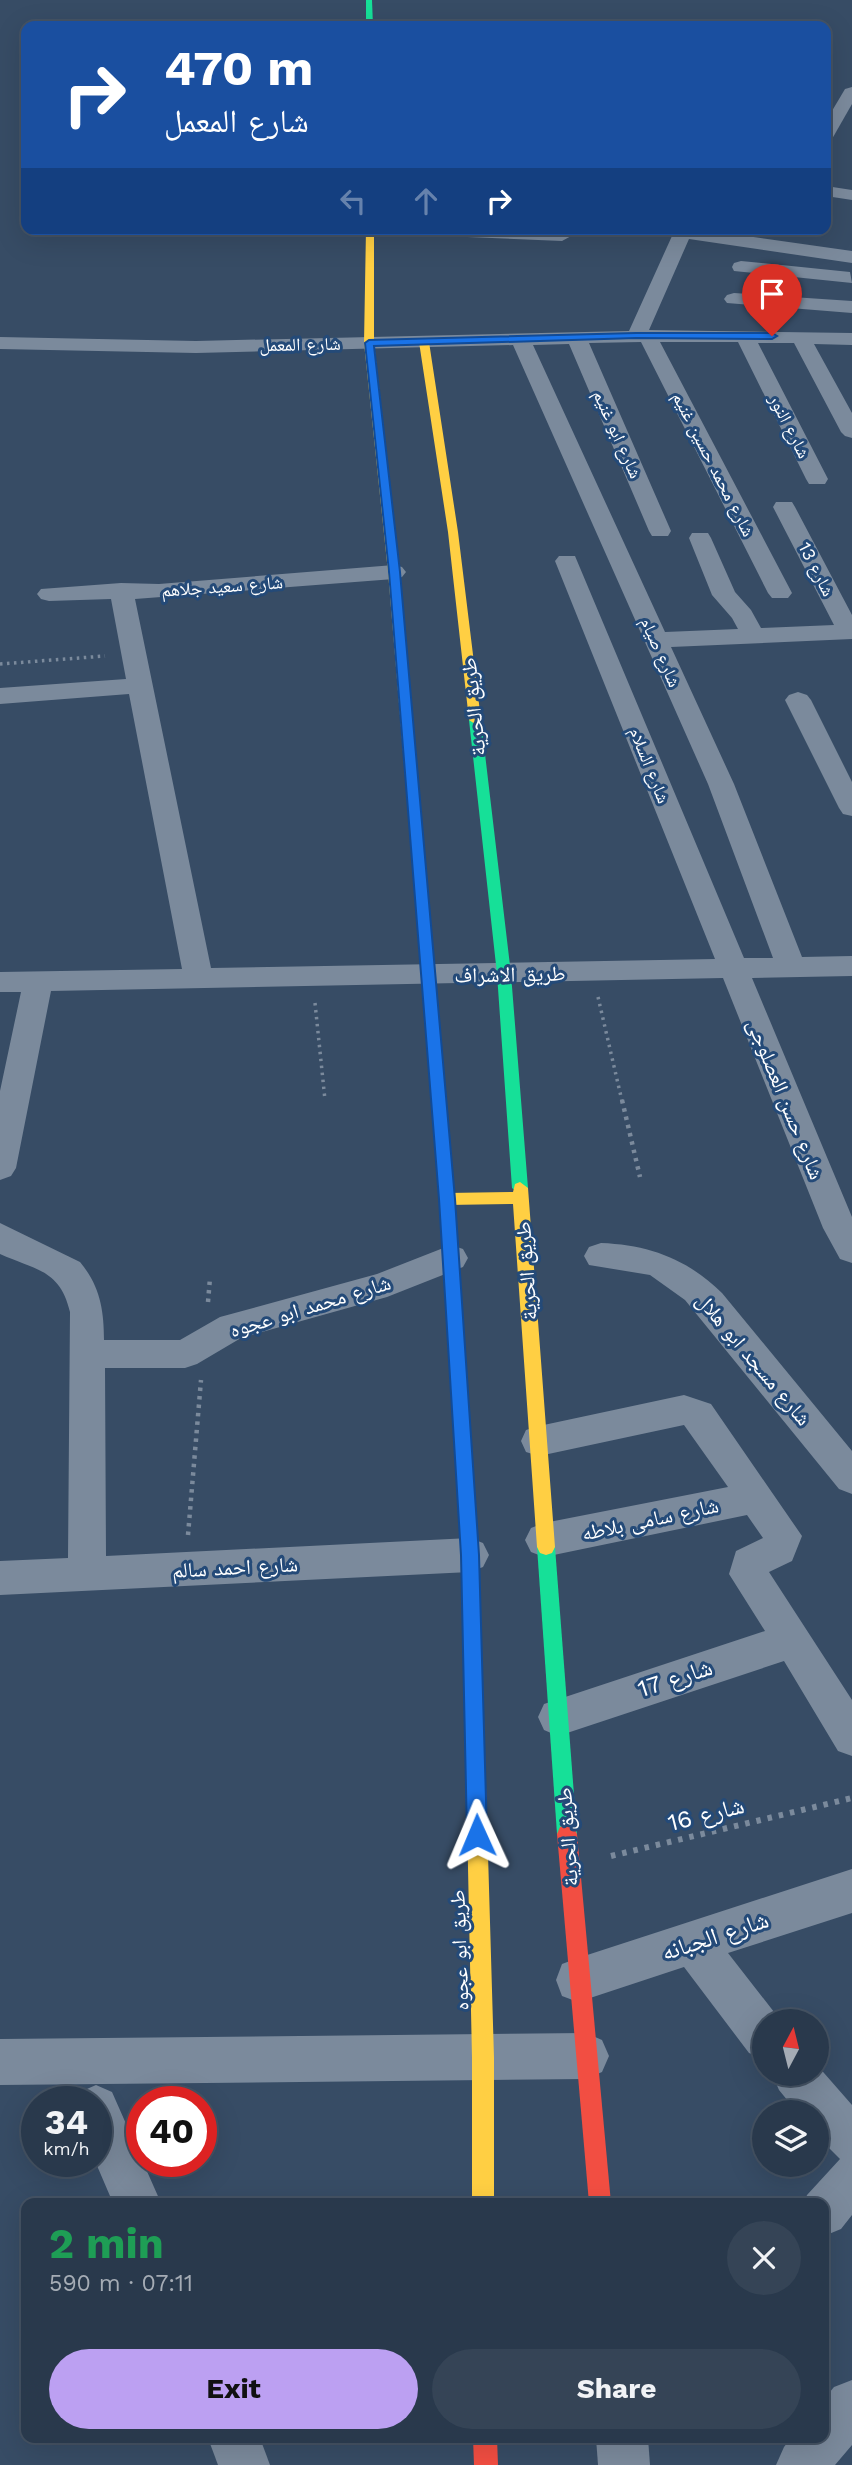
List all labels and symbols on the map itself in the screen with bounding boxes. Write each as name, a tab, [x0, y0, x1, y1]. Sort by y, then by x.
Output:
pin	[742, 264, 802, 336]
street label: شارع المعمل	[259, 333, 341, 356]
street label: شارع ابو غنيم	[587, 387, 647, 482]
street label: شارع محمد حسين غنيم	[667, 388, 760, 541]
street label: شارع النور	[764, 390, 815, 462]
street label: شارع 13	[794, 538, 839, 600]
street label: شارع سعيد جلاهم	[160, 571, 284, 603]
street label: شارع صيام	[634, 614, 686, 691]
street label: طريق الحرية	[455, 656, 492, 757]
street label: شارع السلام	[623, 724, 675, 807]
street label: طريق الاشراف	[454, 961, 566, 988]
street label: شارع حسن العصلوجى	[741, 1015, 830, 1183]
street label: طريق الحرية	[510, 1221, 543, 1321]
street label: شارع محمد ابو عجوه	[226, 1270, 394, 1343]
street label: شارع مسجد ابو هلال	[690, 1288, 817, 1431]
street label: شارع سامى بلاطه	[579, 1492, 721, 1547]
street label: شارع احمد سالم	[171, 1551, 299, 1585]
street label: شارع 17	[634, 1653, 716, 1704]
street label: طريق الحرية	[551, 1787, 584, 1887]
street label: شارع 16	[665, 1791, 747, 1838]
position arrow	[440, 1798, 514, 1872]
street label: طريق ابو عجوه	[444, 1889, 475, 2011]
street label: شارع الجبانه	[658, 1906, 772, 1967]
north arrow	[752, 2009, 830, 2086]
speed limit sign: 40	[126, 2086, 217, 2177]

